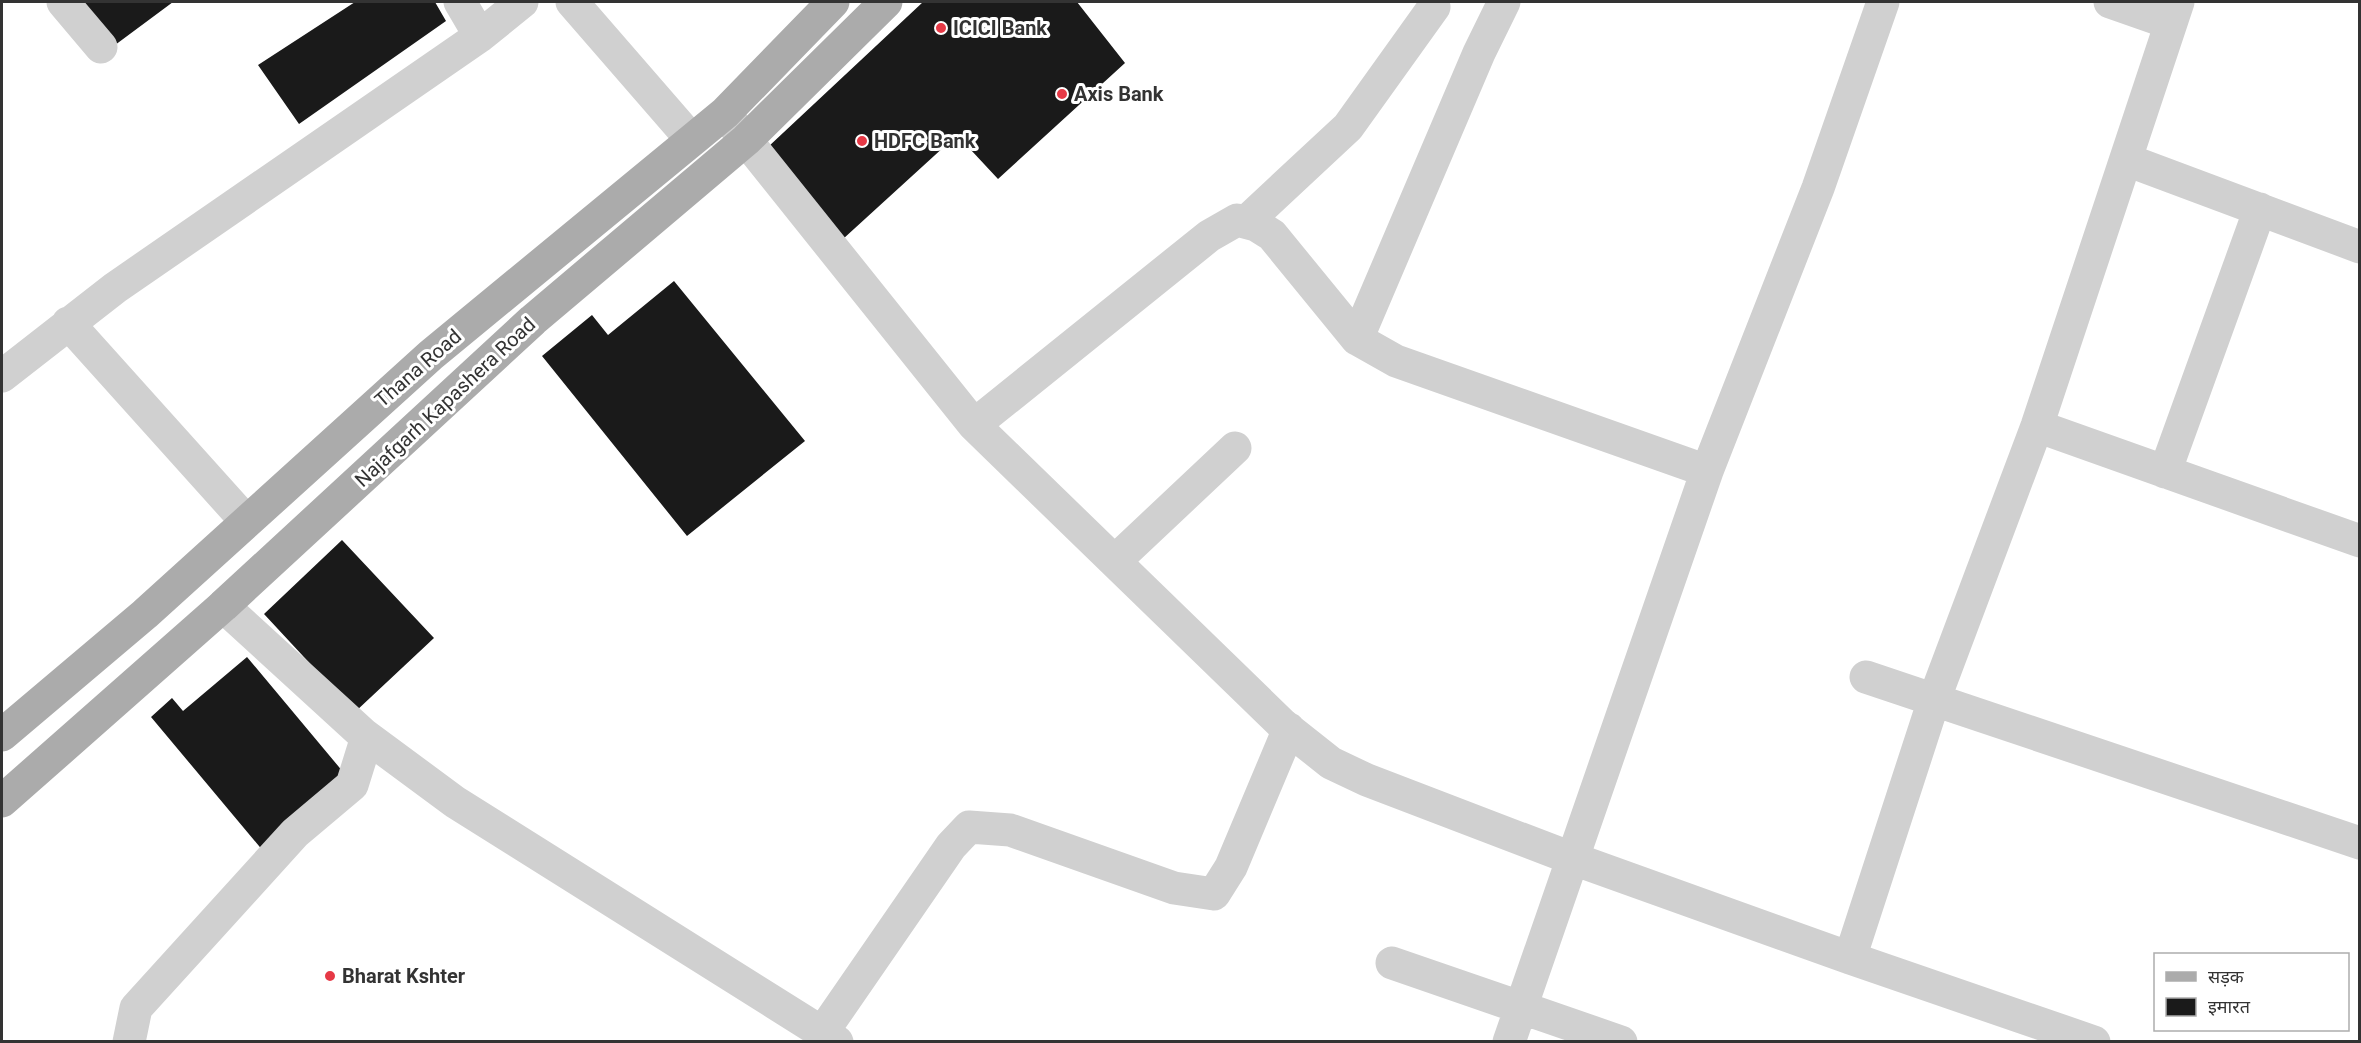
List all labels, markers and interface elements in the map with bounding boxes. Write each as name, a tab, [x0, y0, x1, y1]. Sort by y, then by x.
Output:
place label: ICICI Bank	[953, 16, 1047, 40]
marker: ICICI Bank	[934, 21, 948, 35]
place label: Axis Bank	[1074, 82, 1164, 106]
marker: Axis Bank	[1055, 87, 1069, 101]
place label: HDFC Bank	[874, 129, 976, 153]
marker: HDFC Bank	[855, 134, 869, 148]
street label: Najafgarh Kapashera Road	[350, 312, 540, 492]
street label: Thana Road	[370, 324, 466, 412]
legend	[2154, 953, 2349, 1031]
place label: Bharat Kshter	[342, 964, 466, 988]
text: सड़क	[2208, 966, 2245, 987]
marker: Bharat Kshter	[323, 969, 337, 983]
text: इमारत	[2208, 996, 2251, 1017]

